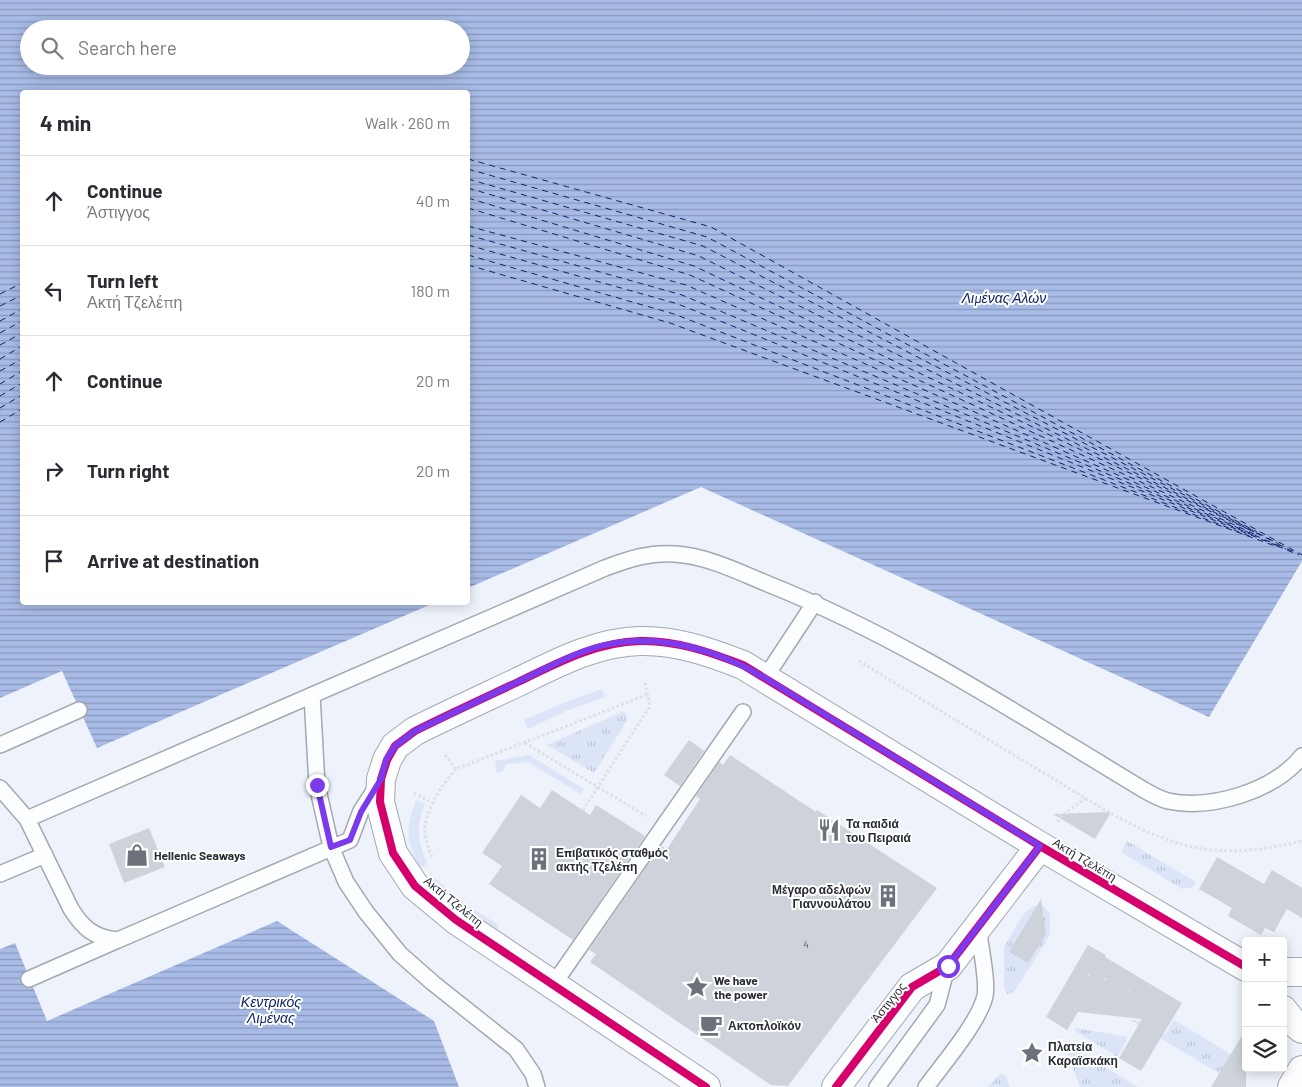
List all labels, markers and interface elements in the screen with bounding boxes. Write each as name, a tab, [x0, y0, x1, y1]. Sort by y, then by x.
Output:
search box	[20, 20, 470, 75]
icon: search	[38, 34, 66, 62]
text: Search here	[78, 36, 177, 59]
text: 4 min	[40, 110, 91, 135]
text: Walk · 260 m	[365, 113, 450, 132]
text: Continue	[87, 179, 163, 202]
icon: ahead	[40, 187, 68, 215]
text: 40 m	[416, 191, 450, 210]
text: Άστιγγος	[87, 202, 150, 221]
text: Turn left	[87, 269, 158, 292]
icon: left	[40, 277, 68, 305]
text: 180 m	[411, 281, 450, 300]
water label: Λιμένας Αλών	[961, 289, 1046, 306]
text: Ακτή Τζελέπη	[87, 292, 182, 311]
icon: ahead	[40, 367, 68, 395]
text: Continue	[87, 369, 163, 392]
text: 20 m	[416, 371, 450, 390]
icon: right	[40, 457, 68, 485]
text: Turn right	[87, 459, 169, 482]
text: 20 m	[416, 461, 450, 480]
icon: arrive	[40, 547, 68, 575]
text: Arrive at destination	[87, 549, 259, 572]
route end	[306, 774, 329, 797]
place label: Τα παιδιά του Πειραιά	[846, 816, 912, 845]
restaurant icon: Τα παιδιά του Πειραιά	[816, 817, 842, 843]
street label: Ακτή Τζελέπη	[1050, 835, 1119, 884]
shop icon: Hellenic Seaways	[124, 842, 150, 868]
place label: Επιβατικός σταθμός ακτής Τζελέπη	[556, 845, 668, 874]
building icon: Επιβατικός σταθμός ακτής Τζελέπη	[526, 846, 552, 872]
place label: Hellenic Seaways	[154, 848, 246, 862]
street label: Ακτή Τζελέπη	[421, 873, 486, 930]
place label: Μέγαρο αδελφών Γιαννουλάτου	[772, 882, 871, 910]
building icon: Μέγαρο αδελφών Γιαννουλάτου	[875, 883, 901, 909]
map controls	[1242, 937, 1287, 1072]
button: +	[1242, 937, 1287, 982]
house number: 4	[803, 938, 809, 950]
route start	[937, 955, 960, 978]
place label: We have the power	[714, 973, 768, 1001]
place icon: We have the power	[684, 974, 710, 1000]
street label: Άστιγγος	[868, 979, 909, 1025]
button: −	[1242, 982, 1287, 1027]
water label: Κεντρικός Λιμένας	[241, 993, 301, 1026]
cafe icon: Ακτοπλοϊκόν	[698, 1012, 724, 1038]
place label: Ακτοπλοϊκόν	[728, 1018, 801, 1032]
button: layers	[1242, 1027, 1287, 1072]
place label: Πλατεία Καραϊσκάκη	[1048, 1039, 1118, 1068]
place icon: Πλατεία Καραϊσκάκη	[1019, 1040, 1045, 1066]

